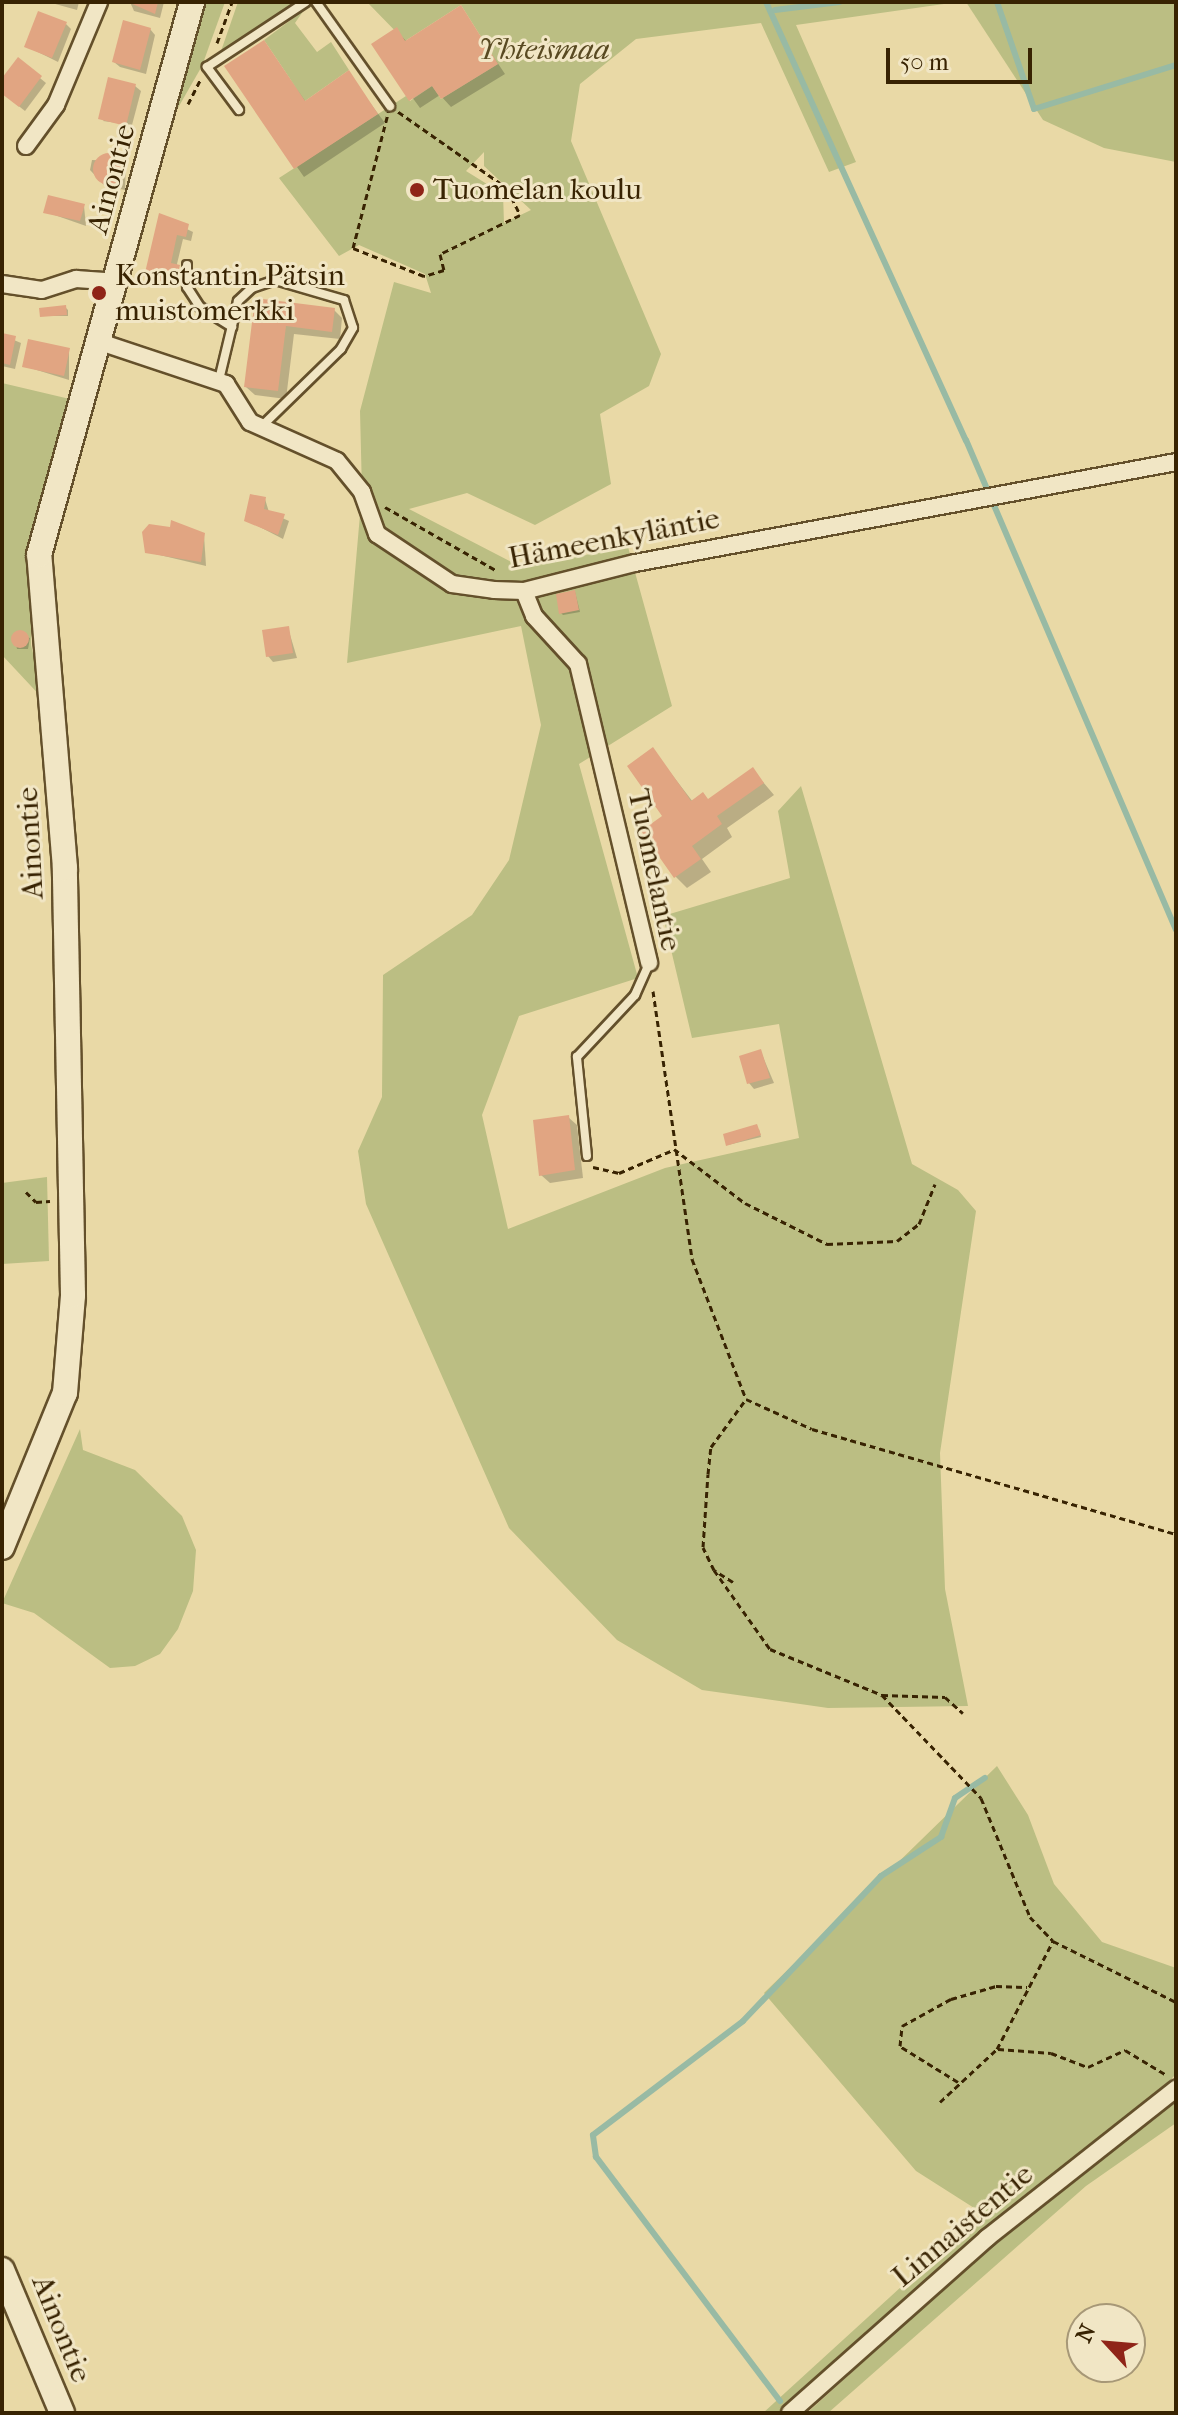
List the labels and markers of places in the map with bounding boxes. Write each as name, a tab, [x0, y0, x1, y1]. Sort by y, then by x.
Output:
place label: Tuomelan koulu	[433, 172, 642, 208]
marker: Tuomelan koulu	[408, 181, 426, 199]
place label: Konstantin Pätsin muistomerkki	[115, 258, 345, 328]
marker: Konstantin Pätsin muistomerkki	[90, 284, 108, 302]

